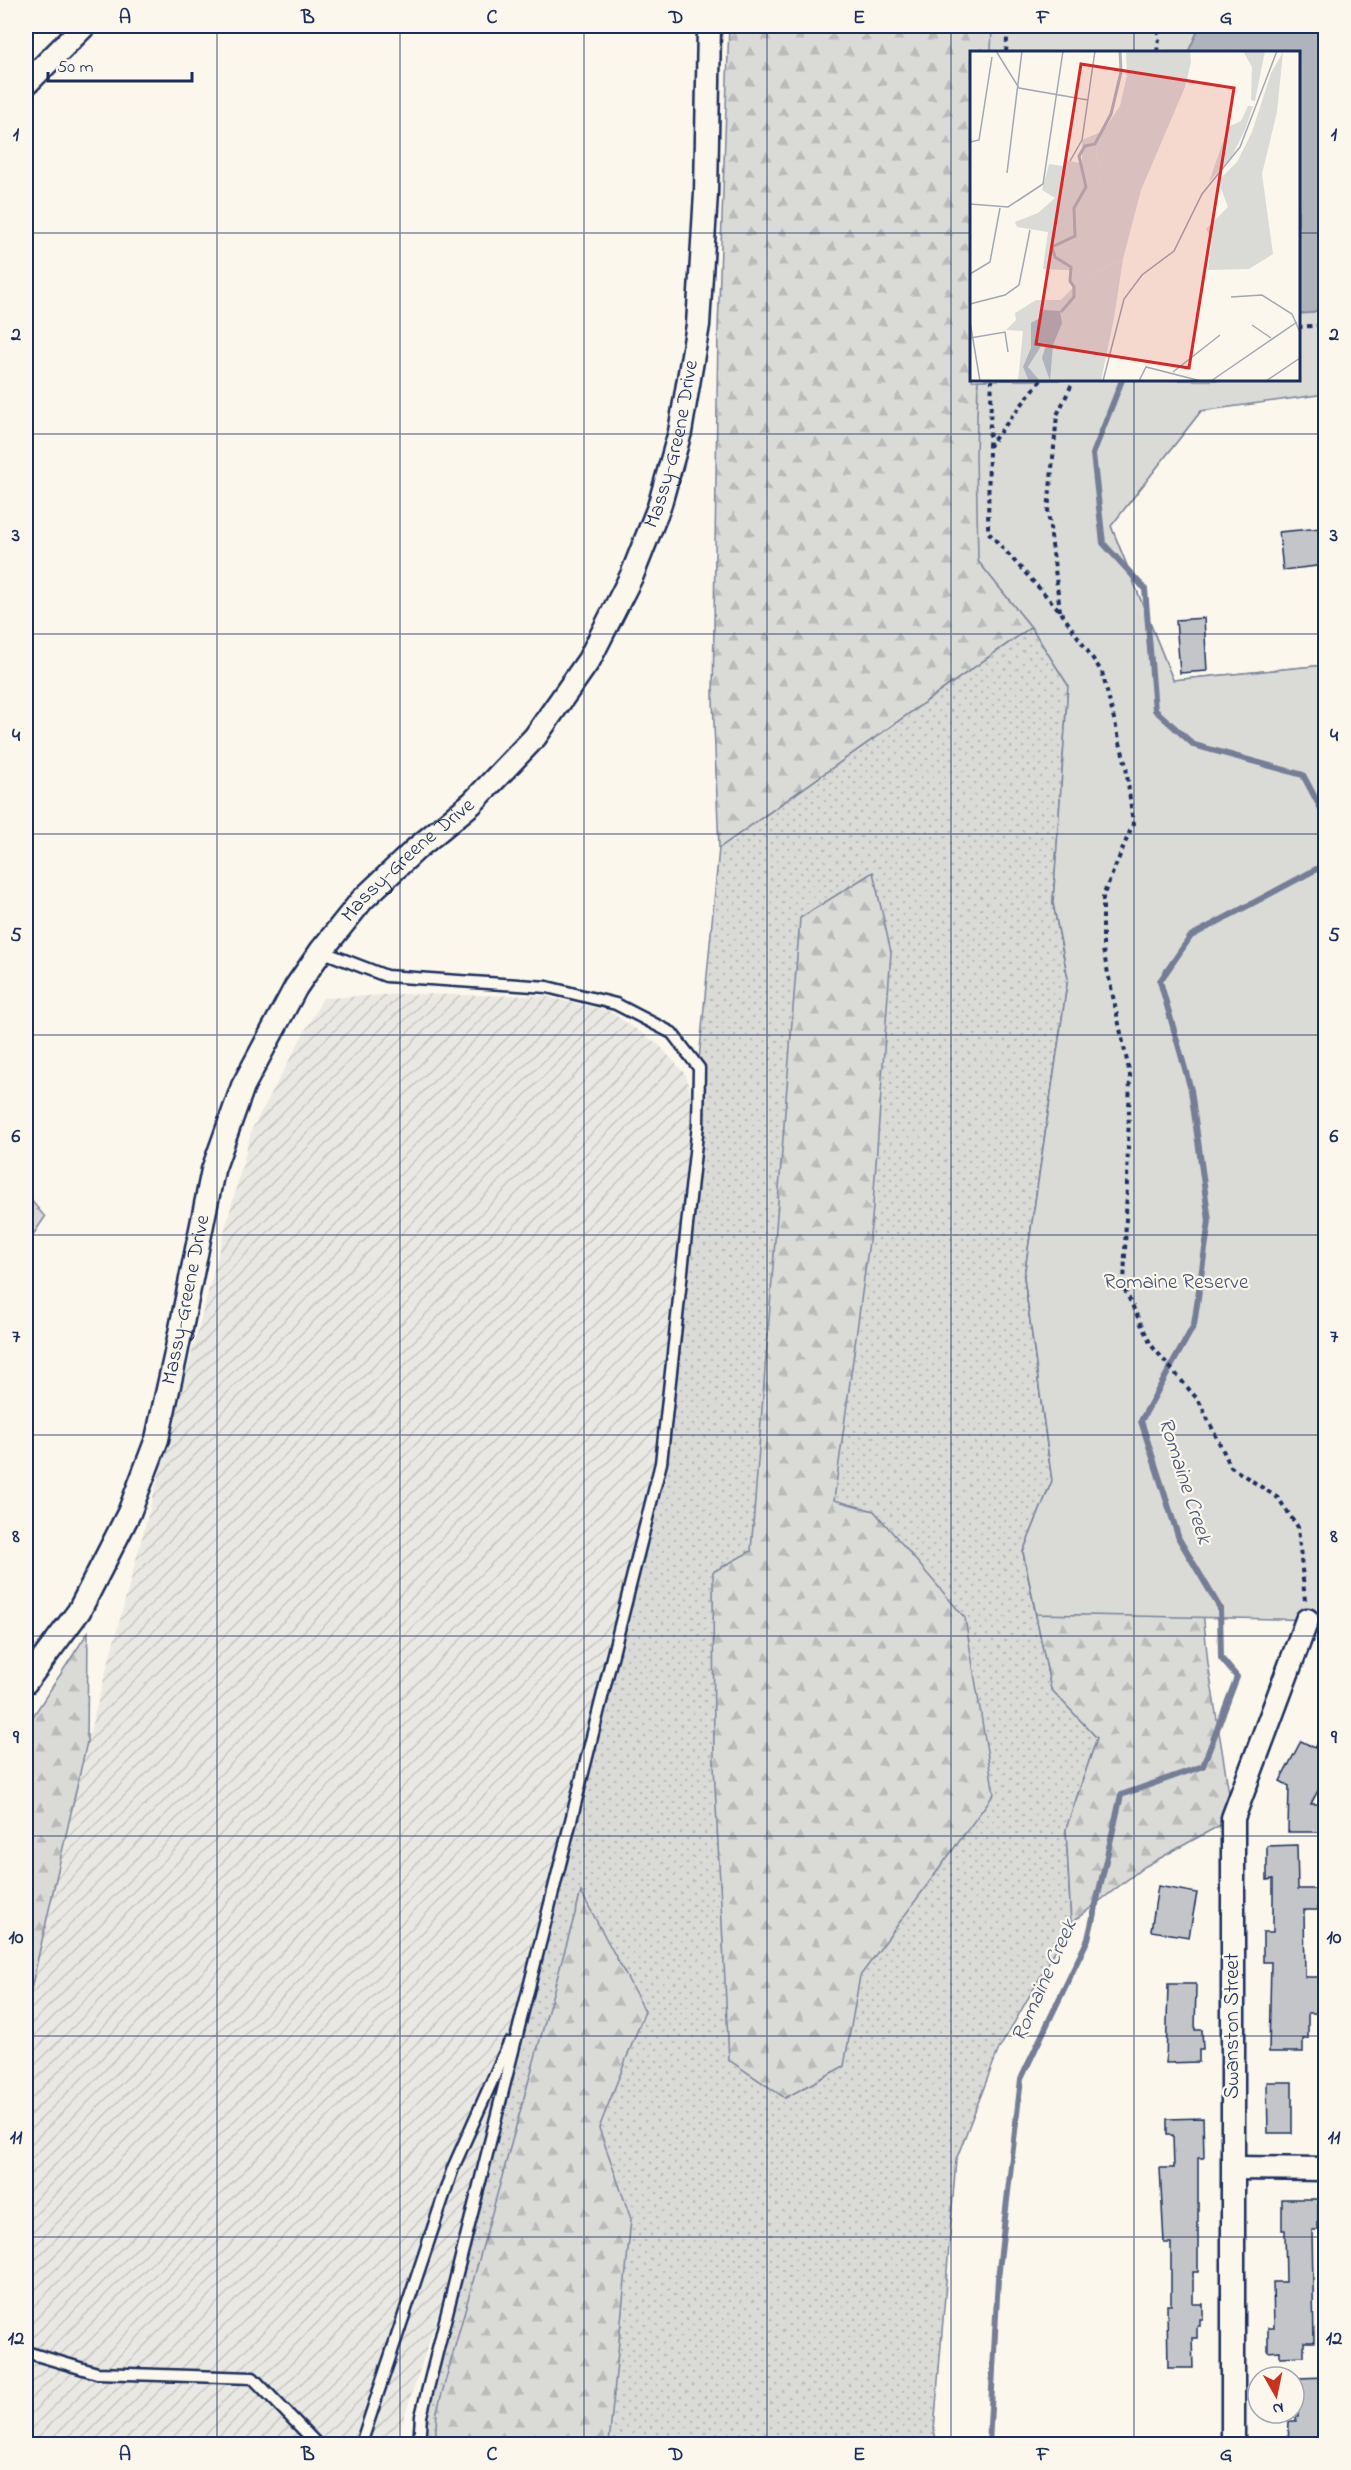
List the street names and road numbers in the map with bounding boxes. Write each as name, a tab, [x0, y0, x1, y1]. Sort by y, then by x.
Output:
street label: Massy-Greene Drive	[637, 357, 707, 533]
street label: Massy-Greene Drive	[334, 791, 482, 929]
street label: Massy-Greene Drive	[155, 1212, 219, 1388]
street label: Swanston Street	[1218, 1953, 1248, 2099]

